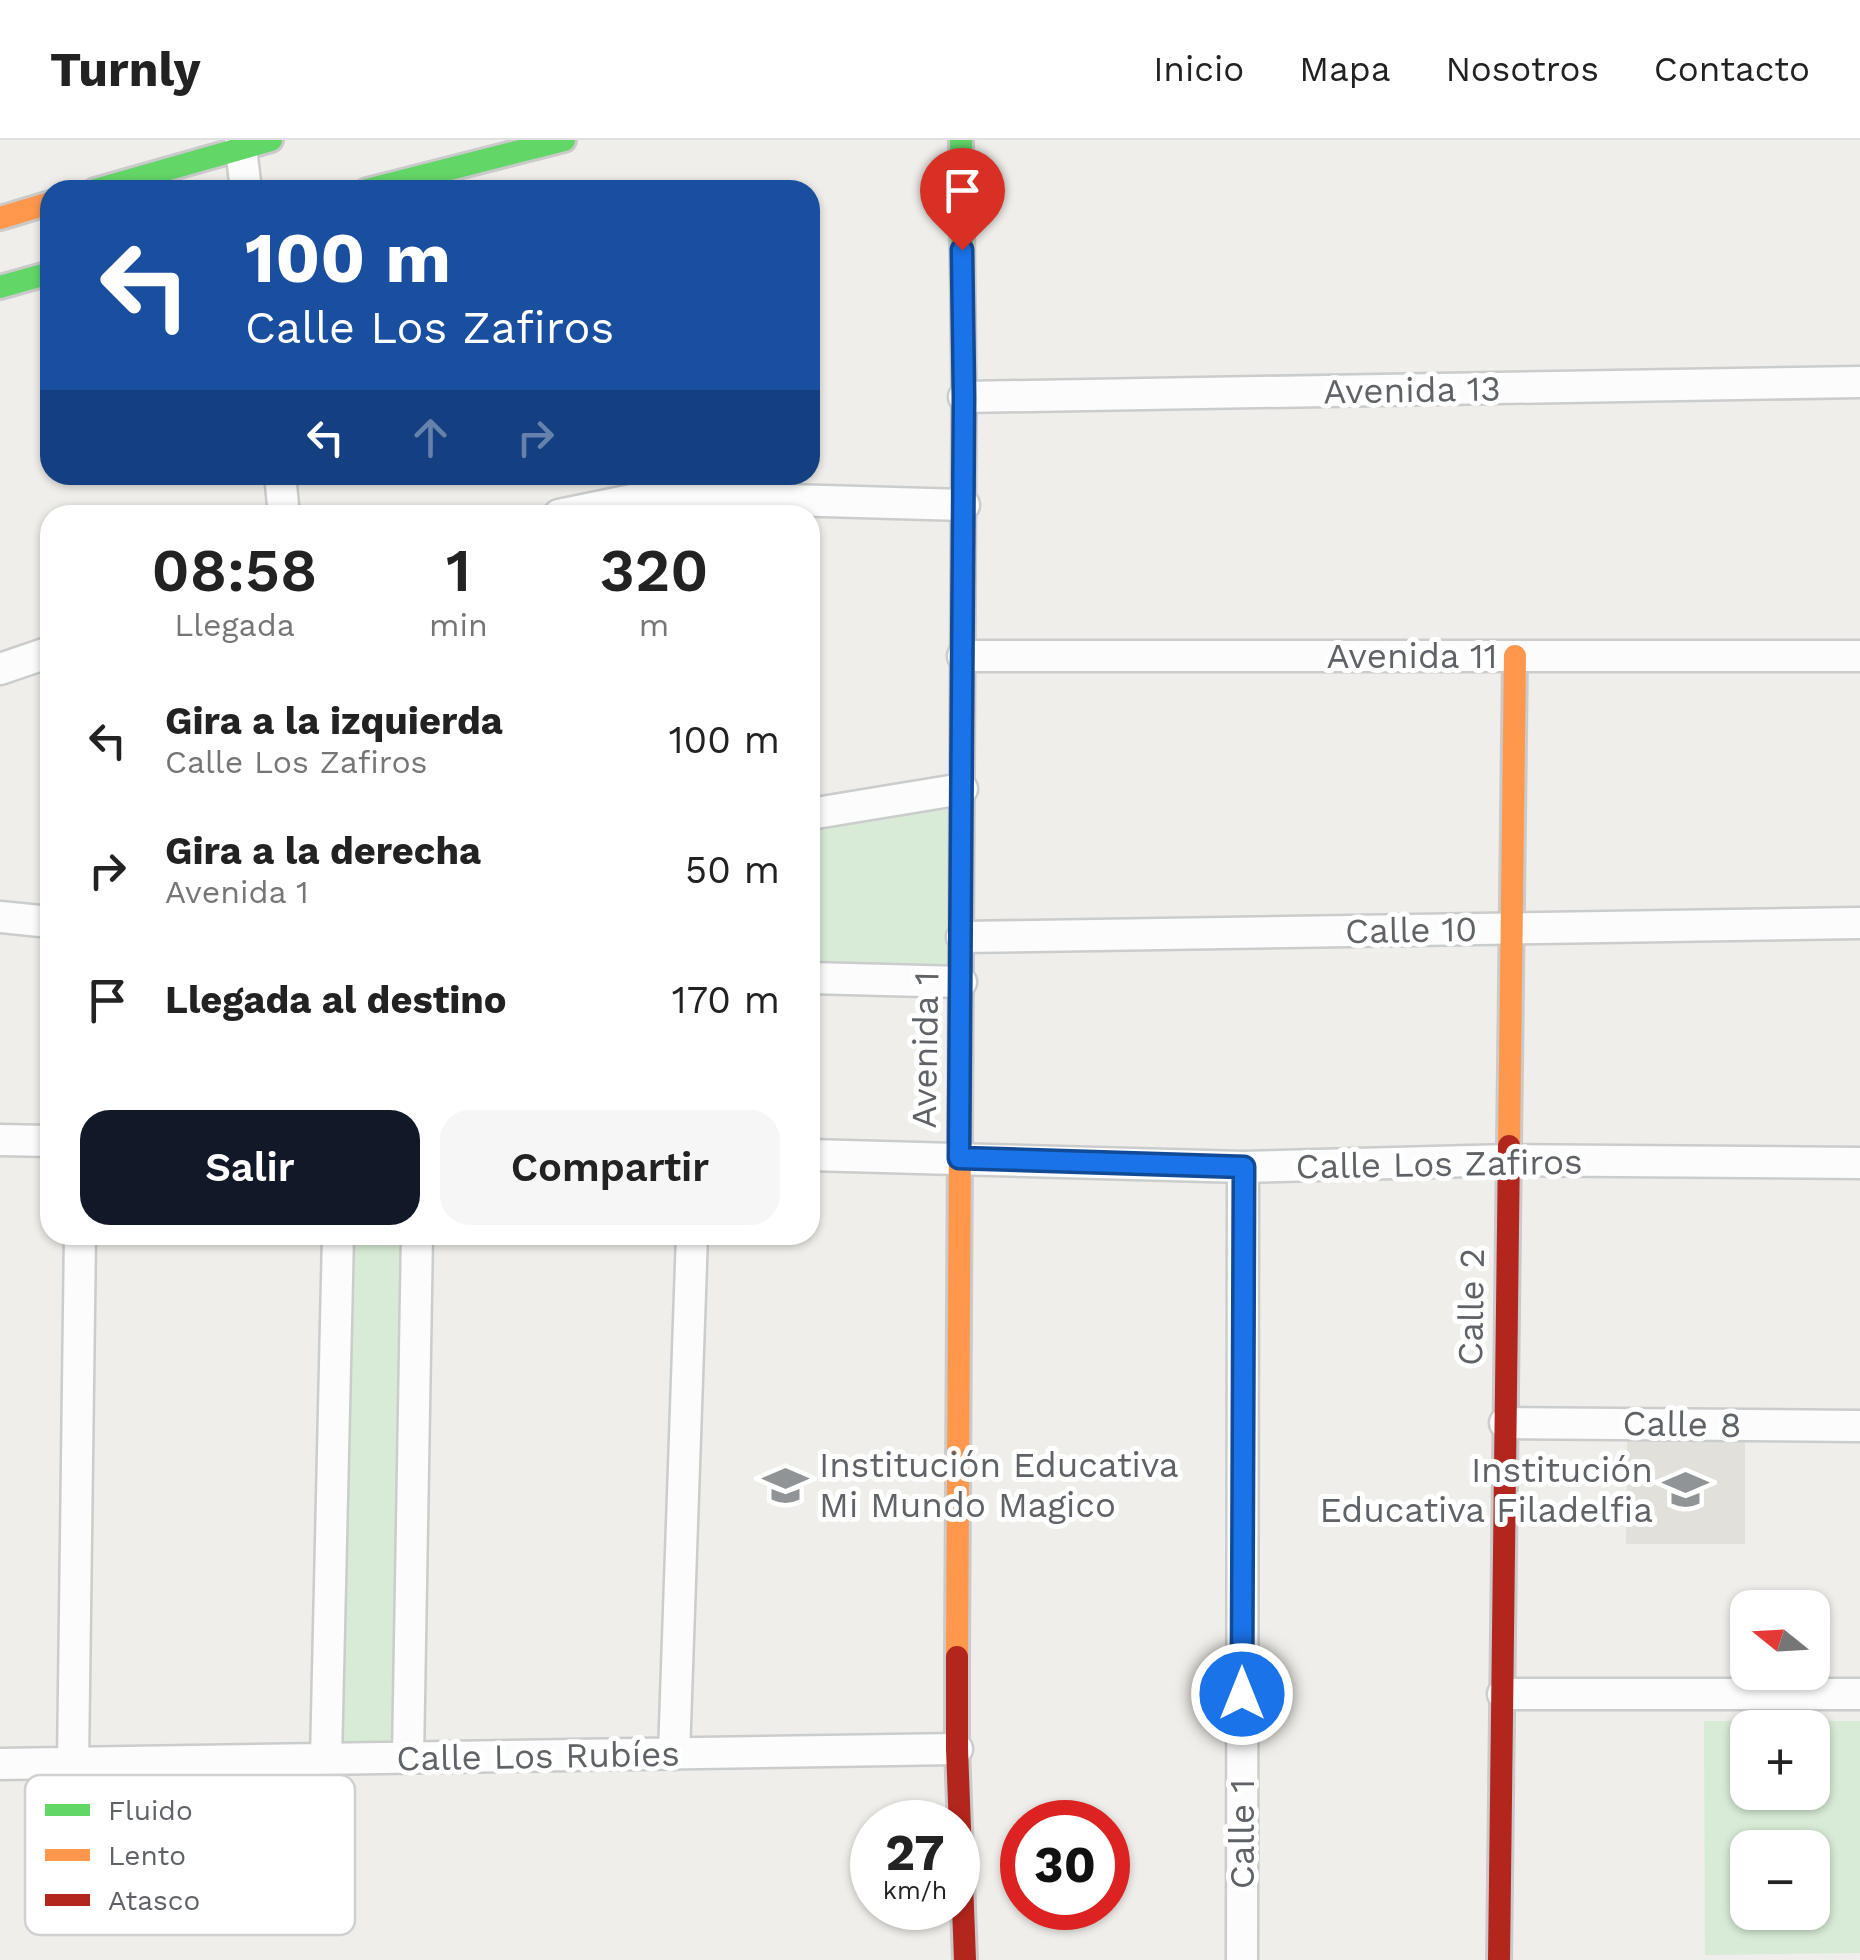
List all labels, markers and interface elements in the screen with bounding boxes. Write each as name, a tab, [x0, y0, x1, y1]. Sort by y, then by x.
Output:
text: Turnly	[50, 41, 200, 98]
text: Inicio	[1153, 48, 1244, 90]
text: Mapa	[1299, 48, 1390, 90]
text: Nosotros	[1445, 48, 1599, 90]
text: Contacto	[1654, 48, 1810, 90]
pin	[920, 148, 1005, 251]
icon: arrive	[935, 163, 990, 218]
text: 100 m	[245, 217, 451, 299]
icon: left	[80, 220, 210, 350]
text: Calle Los Zafiros	[245, 301, 614, 354]
street label: Avenida 13	[1323, 367, 1501, 413]
icon: left	[298, 410, 353, 465]
icon: ahead	[403, 410, 458, 465]
icon: right	[508, 410, 563, 465]
text: 08:58	[152, 535, 317, 606]
text: 1	[446, 535, 471, 606]
text: 320	[599, 535, 708, 606]
text: Llegada	[174, 606, 295, 644]
text: min	[429, 606, 488, 644]
text: m	[639, 606, 669, 644]
street label: Avenida 11	[1327, 635, 1497, 677]
text: Gira a la izquierda	[165, 699, 503, 743]
icon: left	[80, 713, 135, 768]
text: 100 m	[669, 718, 780, 762]
text: Calle Los Zafiros	[165, 743, 427, 781]
text: Gira a la derecha	[165, 829, 481, 873]
icon: right	[80, 843, 135, 898]
text: 50 m	[685, 848, 780, 892]
text: Avenida 1	[165, 873, 309, 911]
street label: Calle 10	[1345, 908, 1477, 952]
street label: Avenida 1	[903, 971, 947, 1129]
icon: arrive	[80, 973, 135, 1028]
text: Llegada al destino	[165, 978, 507, 1022]
text: 170 m	[672, 978, 780, 1022]
button: Salir	[80, 1110, 420, 1225]
button: Compartir	[440, 1110, 780, 1225]
street label: Calle Los Zafiros	[1295, 1140, 1583, 1188]
street label: Calle 2	[1449, 1248, 1493, 1366]
street label: Calle 8	[1622, 1402, 1742, 1446]
place label: Institución Educativa Mi Mundo Magico	[819, 1444, 1179, 1526]
place label: Institución Educativa Filadelfia	[1320, 1449, 1653, 1531]
school or university icon: Institución Educativa Mi Mundo Magico	[762, 1461, 810, 1509]
school or university icon: Institución Educativa Filadelfia	[1662, 1466, 1710, 1514]
north arrow	[1730, 1590, 1830, 1690]
map controls	[1730, 1590, 1830, 1930]
position arrow	[1190, 1642, 1294, 1746]
button: +	[1730, 1710, 1830, 1810]
street label: Calle Los Rubíes	[396, 1733, 680, 1779]
legend	[25, 1775, 355, 1935]
street label: Calle 1	[1221, 1779, 1263, 1889]
text: Fluido	[108, 1794, 193, 1827]
speed limit sign: 30	[1000, 1800, 1130, 1930]
text: 27	[885, 1823, 945, 1882]
button: −	[1730, 1830, 1830, 1930]
text: Lento	[108, 1839, 186, 1872]
text: km/h	[883, 1876, 947, 1905]
text: Atasco	[108, 1884, 200, 1917]

